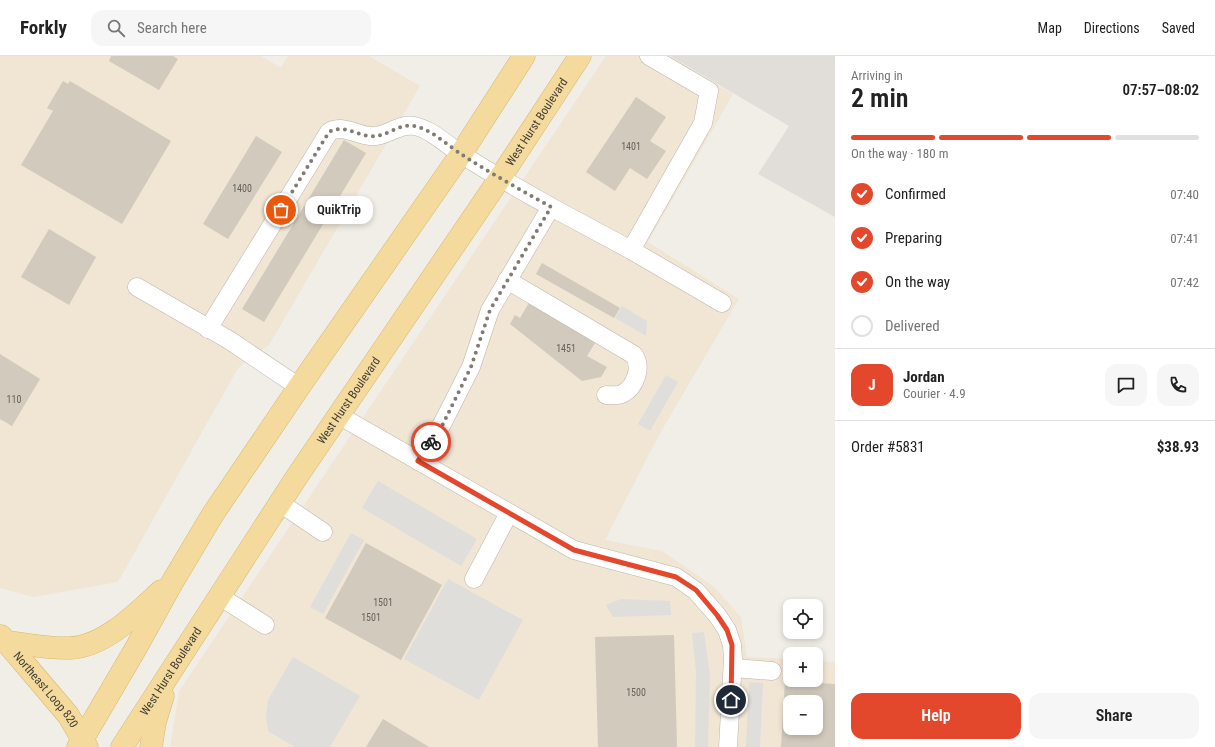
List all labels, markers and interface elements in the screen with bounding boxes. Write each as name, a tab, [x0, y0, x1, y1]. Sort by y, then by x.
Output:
search box	[91, 10, 371, 46]
text: Forkly	[20, 16, 67, 39]
icon: search	[105, 17, 127, 39]
text: Search here	[137, 19, 207, 37]
text: Map	[1038, 20, 1062, 36]
text: Directions	[1084, 20, 1140, 36]
text: Saved	[1162, 20, 1195, 36]
text: Arriving in	[851, 68, 903, 83]
street label: West Hurst Boulevard	[503, 76, 571, 169]
text: 07:57–08:02	[1122, 81, 1199, 99]
text: 2 min	[851, 83, 909, 113]
house number: 1401	[621, 141, 641, 152]
text: On the way · 180 m	[851, 146, 948, 161]
house number: 1400	[232, 183, 252, 194]
icon: check	[851, 183, 873, 205]
text: Confirmed	[885, 185, 946, 203]
text: 07:40	[1170, 187, 1199, 202]
pin	[264, 193, 298, 227]
callout: QuikTrip	[305, 196, 373, 224]
icon: bag	[270, 199, 292, 221]
text: QuikTrip	[317, 202, 361, 217]
icon: check	[851, 227, 873, 249]
text: Preparing	[885, 229, 942, 247]
text: 07:41	[1170, 231, 1199, 246]
icon: check	[851, 271, 873, 293]
text: On the way	[885, 273, 950, 291]
text: 07:42	[1170, 275, 1199, 290]
text: Delivered	[885, 317, 940, 335]
house number: 1451	[556, 343, 576, 354]
street label: West Hurst Boulevard	[314, 354, 383, 447]
button: chat	[1105, 364, 1147, 406]
button: phone	[1157, 364, 1199, 406]
text: Jordan	[903, 368, 945, 386]
text: J	[868, 376, 876, 394]
text: Courier · 4.9	[903, 386, 966, 401]
house number: 110	[7, 394, 21, 405]
courier	[411, 422, 451, 462]
icon: bike	[420, 431, 442, 453]
text: Order #5831	[851, 438, 925, 456]
text: $38.93	[1157, 438, 1199, 456]
house number: 1501	[373, 597, 393, 608]
map controls	[783, 599, 823, 735]
button: locate	[783, 599, 823, 639]
house number: 1501	[361, 612, 381, 623]
street label: West Hurst Boulevard	[137, 625, 205, 718]
button: +	[783, 647, 823, 687]
street label: Northeast Loop 820	[10, 649, 81, 730]
pin	[714, 683, 748, 717]
house number: 1500	[626, 687, 646, 698]
icon: home	[720, 689, 742, 711]
button: Help	[851, 693, 1021, 739]
button: Share	[1029, 693, 1199, 739]
button: −	[783, 695, 823, 735]

